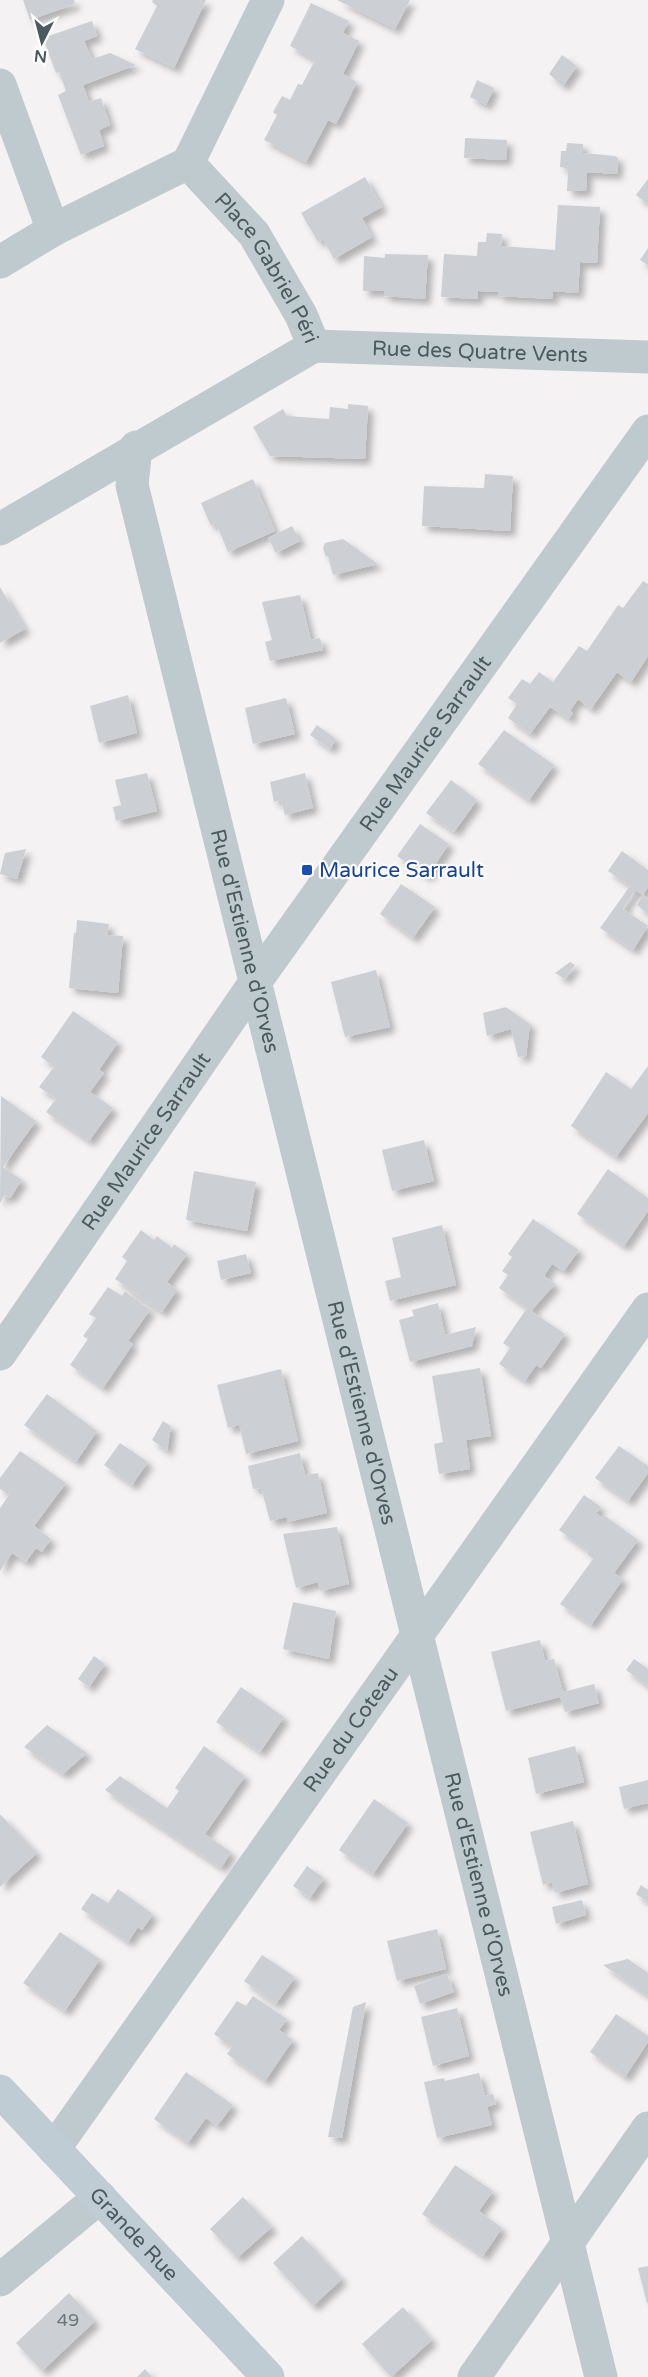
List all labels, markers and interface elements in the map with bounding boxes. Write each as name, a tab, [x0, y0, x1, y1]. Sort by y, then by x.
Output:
north arrow	[12, 12, 72, 72]
text: N	[33, 45, 48, 67]
street label: Place Gabriel Péri	[209, 188, 323, 347]
street label: Rue des Quatre Vents	[371, 336, 588, 368]
street label: Rue Maurice Sarrault	[354, 651, 497, 837]
street label: Rue d'Estienne d'Orves	[205, 826, 284, 1056]
place label: Maurice Sarrault	[319, 858, 484, 883]
marker: Maurice Sarrault	[300, 863, 314, 877]
street label: Rue Maurice Sarrault	[77, 1048, 216, 1235]
street label: Rue d'Estienne d'Orves	[322, 1298, 401, 1528]
street label: Rue du Coteau	[298, 1662, 404, 1797]
street label: Rue d'Estienne d'Orves	[439, 1770, 518, 1999]
street label: Grande Rue	[84, 2182, 183, 2286]
house number: 49	[57, 2309, 79, 2331]

